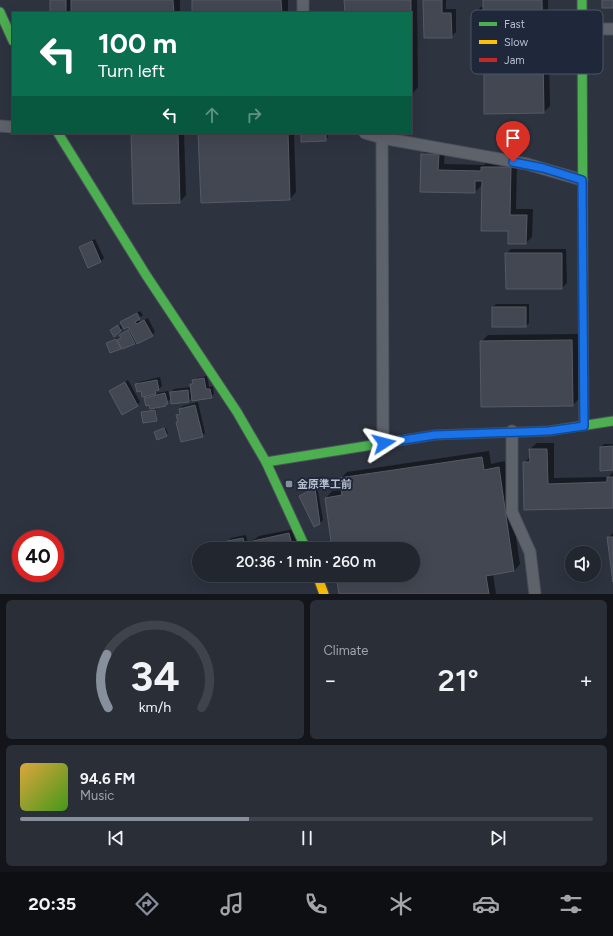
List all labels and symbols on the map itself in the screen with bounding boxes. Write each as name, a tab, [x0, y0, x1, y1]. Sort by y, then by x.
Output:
legend	[471, 10, 603, 74]
text: Fast	[504, 18, 525, 31]
text: Slow	[504, 36, 528, 49]
text: Jam	[504, 54, 525, 67]
pin	[496, 121, 530, 162]
position arrow	[363, 422, 405, 464]
place label: 金原準工前	[297, 478, 352, 491]
marker: 金原準工前	[284, 479, 294, 489]
speed limit sign: 40	[12, 530, 64, 582]

